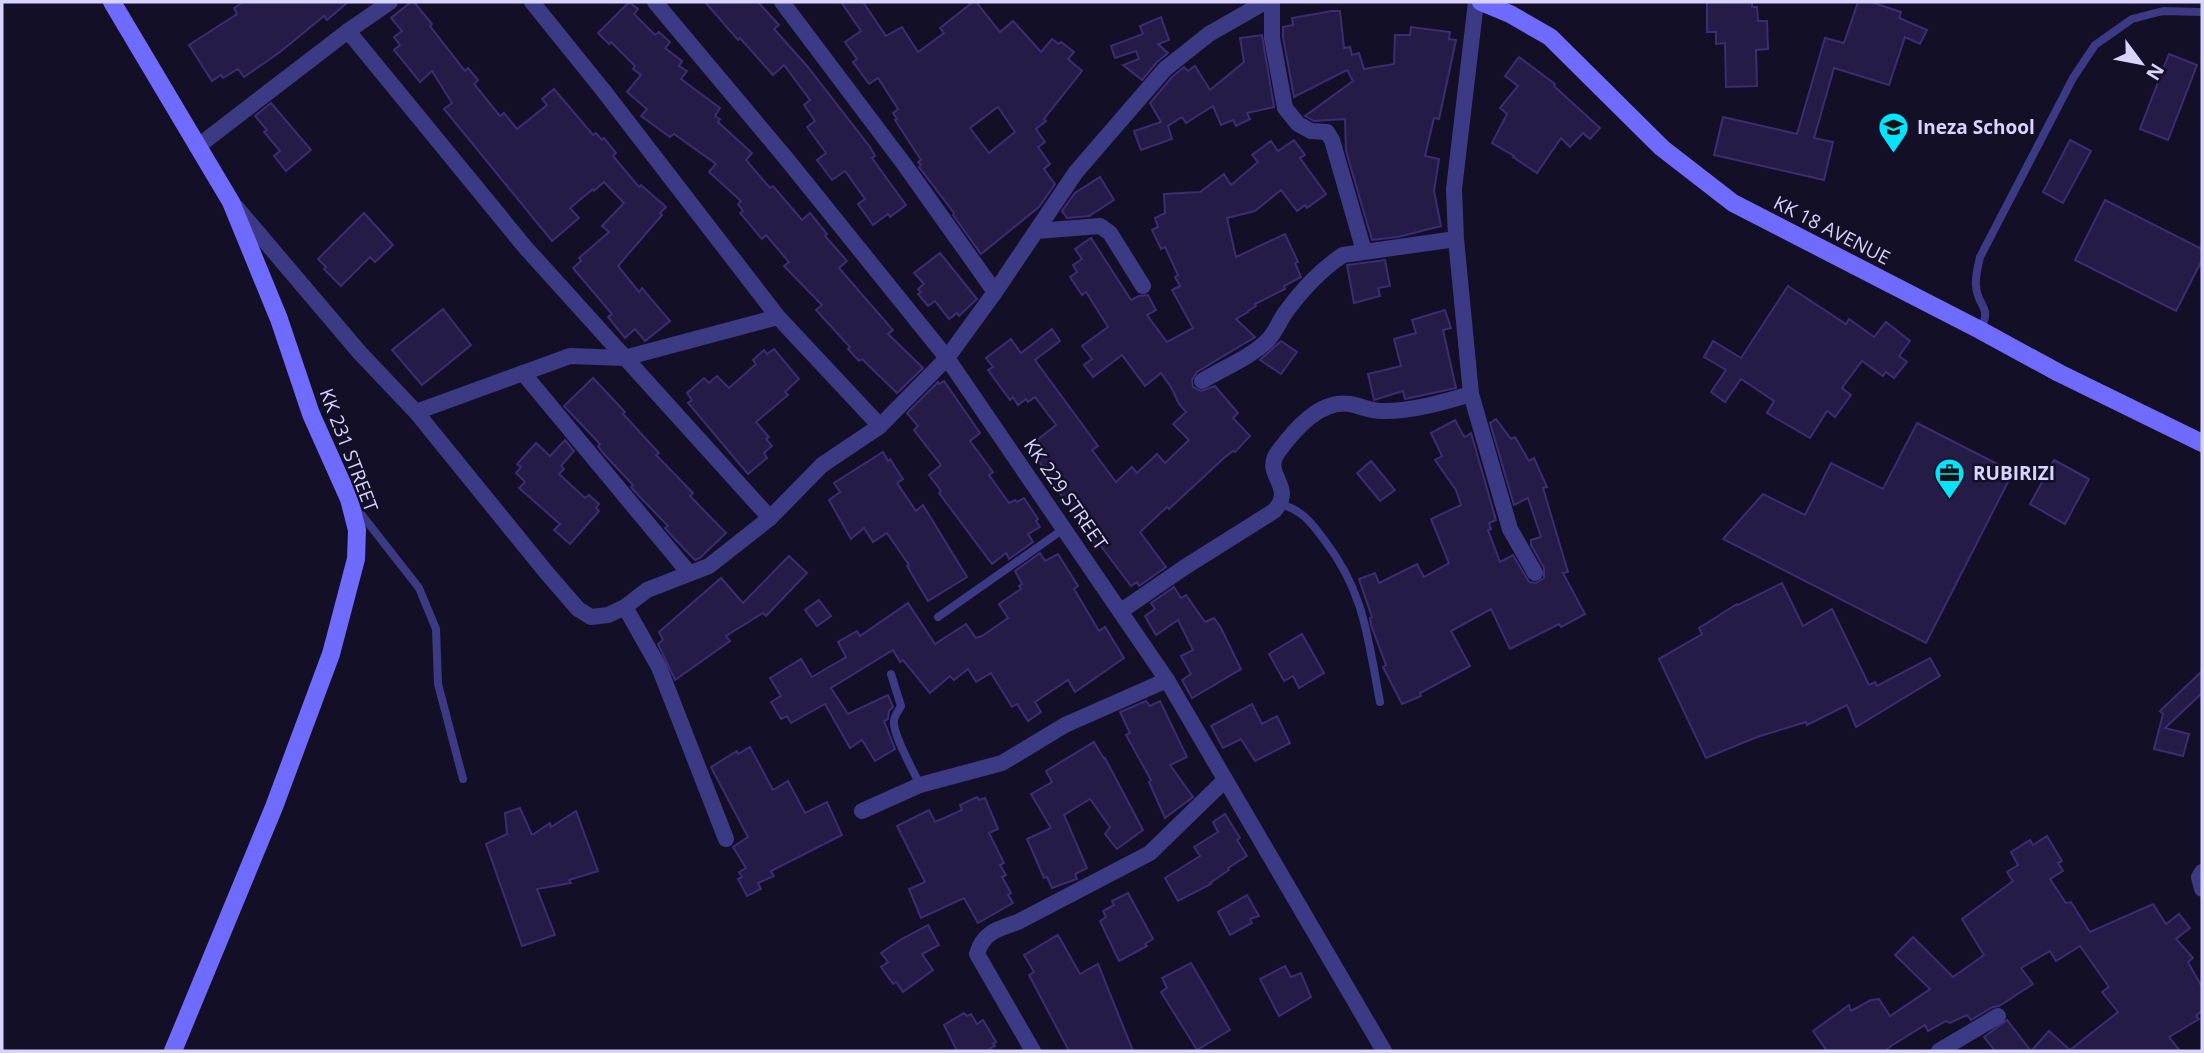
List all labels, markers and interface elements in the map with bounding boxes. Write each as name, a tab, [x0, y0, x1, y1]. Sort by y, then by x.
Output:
north arrow	[2106, 28, 2176, 98]
text: N	[2140, 59, 2171, 85]
school or university icon: Ineza School	[1877, 110, 1911, 154]
place label: Ineza School	[1917, 114, 2035, 140]
street label: KK 18 AVENUE	[1769, 189, 1895, 271]
street label: KK 231 STREET	[314, 385, 385, 516]
street label: KK 229 STREET	[1018, 433, 1114, 555]
office icon: RUBIRIZI	[1933, 456, 1967, 500]
place label: RUBIRIZI	[1973, 460, 2055, 486]

